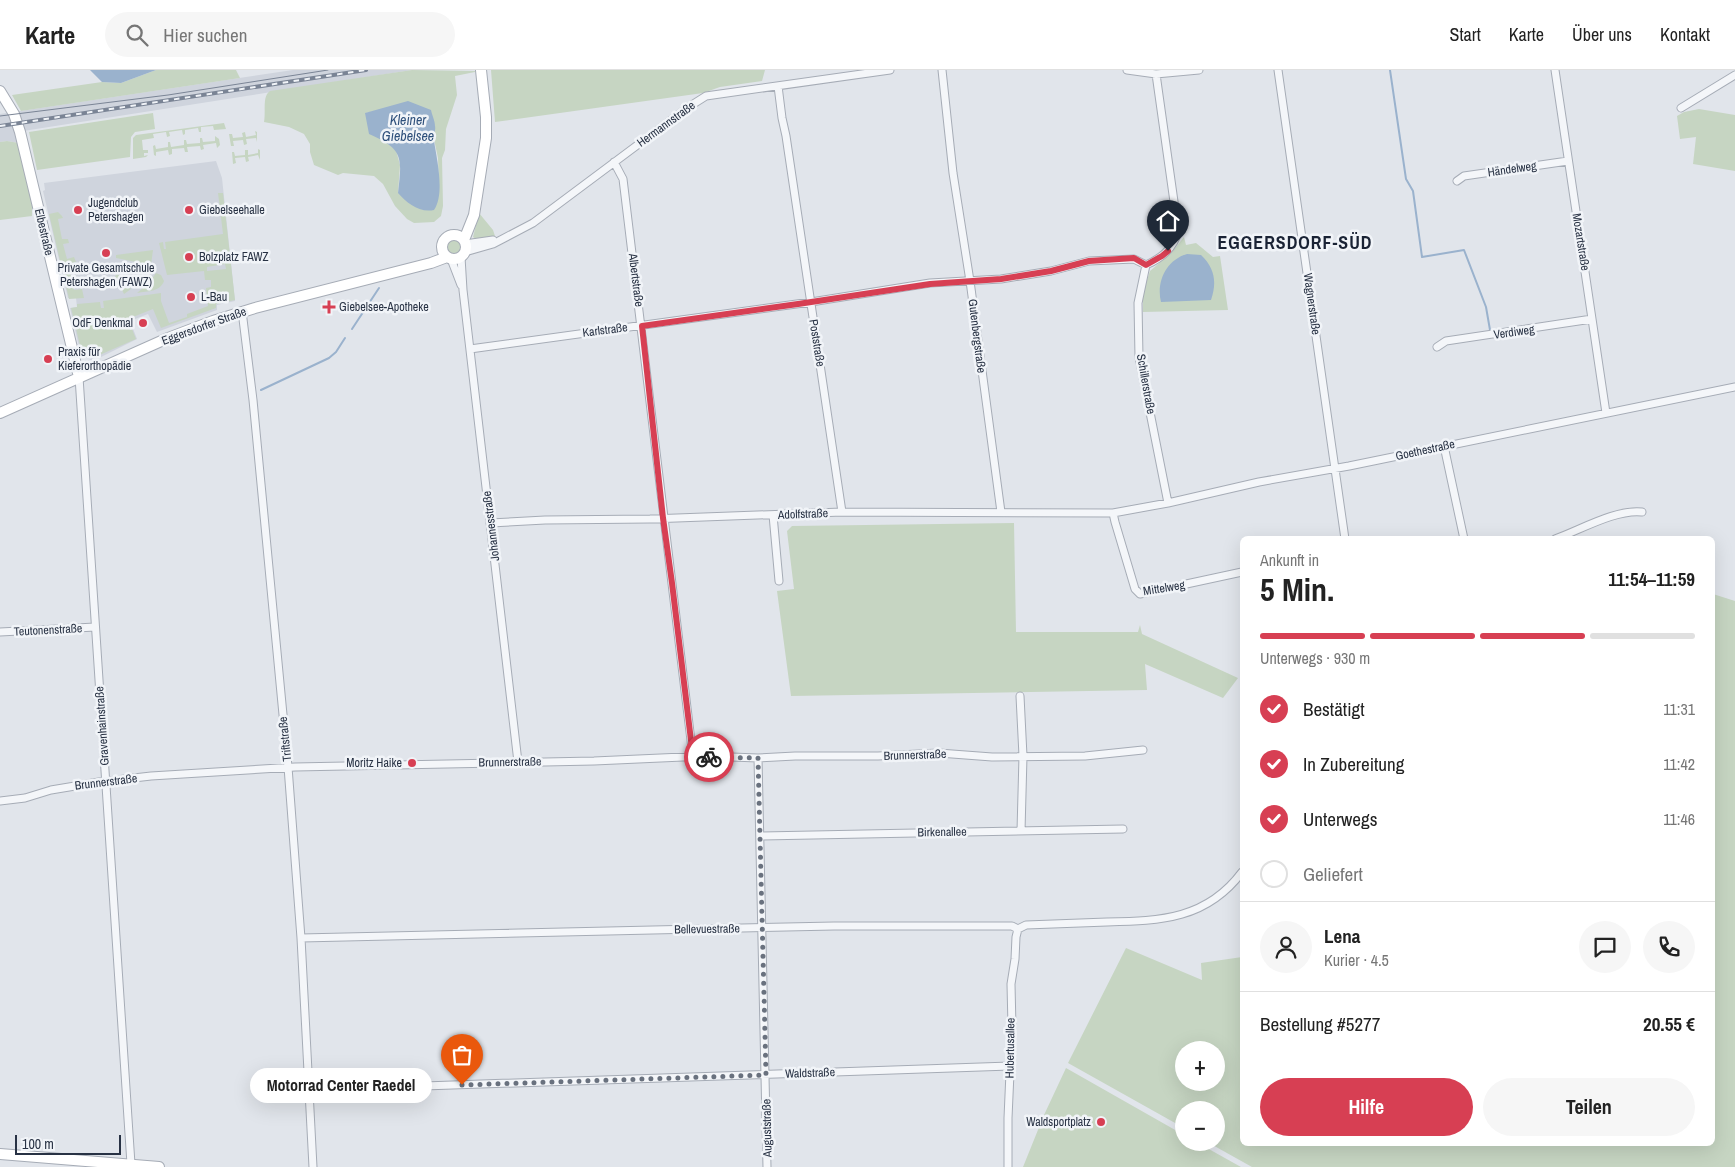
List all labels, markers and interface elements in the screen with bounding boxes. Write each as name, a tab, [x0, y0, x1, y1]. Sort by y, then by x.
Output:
search box	[105, 12, 455, 57]
text: Karte	[25, 19, 75, 51]
icon: search	[123, 21, 151, 49]
text: Hier suchen	[163, 22, 247, 48]
text: Start	[1450, 22, 1481, 47]
text: Karte	[1509, 22, 1544, 47]
text: Über uns	[1572, 22, 1632, 47]
text: Kontakt	[1660, 22, 1710, 47]
street label: Hermannstraße	[634, 97, 698, 151]
water label: Kleiner Giebelsee	[382, 111, 434, 145]
street label: Händelweg	[1487, 158, 1538, 180]
place label: Jugendclub Petershagen	[88, 195, 144, 225]
pin	[1147, 200, 1189, 251]
place label: Giebelseehalle	[199, 202, 265, 218]
marker: Jugendclub Petershagen	[72, 204, 84, 216]
marker: Giebelseehalle	[183, 204, 195, 216]
street label: Elbestraße	[31, 207, 57, 257]
icon: home	[1154, 207, 1182, 235]
street label: Mozartstraße	[1569, 212, 1593, 272]
district label: EGGERSDORF-SÜD	[1217, 230, 1373, 255]
marker: Private Gesamtschule Petershagen (FAWZ)	[100, 247, 112, 259]
place label: Bolzplatz FAWZ	[199, 249, 269, 265]
marker: Bolzplatz FAWZ	[183, 251, 195, 263]
street label: Albertstraße	[625, 251, 647, 308]
place label: Private Gesamtschule Petershagen (FAWZ)	[58, 260, 154, 290]
street label: Wagnerstraße	[1300, 272, 1324, 336]
place label: L-Bau	[201, 289, 227, 305]
marker: L-Bau	[185, 291, 197, 303]
street label: Gutenbergstraße	[965, 298, 989, 374]
place label: Giebelsee-Apotheke	[339, 299, 429, 315]
marker: Giebelsee-Apotheke	[323, 301, 335, 313]
street label: Eggersdorfer Straße	[159, 303, 249, 349]
place label: OdF Denkmal	[72, 315, 133, 331]
marker: OdF Denkmal	[137, 317, 149, 329]
street label: Poststraße	[805, 318, 829, 368]
street label: Karlstraße	[581, 319, 629, 341]
street label: Verdiweg	[1493, 321, 1536, 343]
place label: Praxis für Kieferorthopädie	[58, 344, 131, 374]
marker: Praxis für Kieferorthopädie	[42, 353, 54, 365]
street label: Schillerstraße	[1133, 353, 1159, 415]
street label: Goethestraße	[1394, 436, 1456, 464]
street label: Johannesstraße	[479, 490, 503, 562]
street label: Adolfstraße	[777, 505, 828, 523]
text: Ankunft in	[1260, 549, 1319, 571]
text: 11:54–11:59	[1608, 566, 1695, 592]
text: 5 Min.	[1260, 568, 1334, 611]
street label: Mittelweg	[1142, 577, 1187, 599]
street label: Teutonenstraße	[13, 620, 83, 640]
text: Unterwegs · 930 m	[1260, 647, 1370, 669]
street label: Gravenhainstraße	[91, 686, 113, 766]
icon: check	[1260, 695, 1288, 723]
text: Bestätigt	[1303, 696, 1365, 722]
text: 11:31	[1663, 698, 1695, 720]
street label: Triftstraße	[275, 716, 295, 762]
courier	[684, 732, 734, 782]
icon: bike	[695, 743, 723, 771]
street label: Brunnerstraße	[883, 746, 947, 764]
icon: check	[1260, 750, 1288, 778]
text: In Zubereitung	[1303, 751, 1404, 777]
street label: Brunnerstraße	[478, 753, 542, 771]
text: 11:42	[1663, 753, 1695, 775]
place label: Moritz Haike	[346, 755, 402, 771]
marker: Moritz Haike	[406, 757, 418, 769]
street label: Brunnerstraße	[74, 770, 138, 794]
icon: check	[1260, 805, 1288, 833]
text: Unterwegs	[1303, 806, 1377, 832]
text: 11:46	[1663, 808, 1695, 830]
street label: Birkenallee	[917, 824, 967, 840]
text: Geliefert	[1303, 861, 1363, 887]
street label: Bellevuestraße	[674, 920, 740, 938]
button: person	[1260, 921, 1312, 973]
button: chat	[1579, 921, 1631, 973]
button: phone	[1643, 921, 1695, 973]
text: Lena	[1324, 923, 1360, 949]
text: Kurier · 4.5	[1324, 949, 1389, 971]
text: Bestellung #5277	[1260, 1011, 1380, 1037]
text: 20.55 €	[1643, 1011, 1695, 1037]
street label: Hubertusallee	[1001, 1018, 1019, 1078]
pin	[441, 1034, 483, 1085]
icon: bag	[448, 1041, 476, 1069]
map controls	[1175, 1041, 1225, 1151]
button: +	[1175, 1041, 1225, 1091]
street label: Waldstraße	[785, 1064, 835, 1082]
callout: Motorrad Center Raedel	[250, 1068, 432, 1102]
text: Motorrad Center Raedel	[267, 1074, 415, 1096]
button: Hilfe	[1260, 1078, 1473, 1136]
button: Teilen	[1483, 1078, 1695, 1136]
street label: Auguststraße	[758, 1099, 776, 1158]
button: −	[1175, 1101, 1225, 1151]
place label: Waldsportplatz	[1026, 1114, 1091, 1130]
marker: Waldsportplatz	[1095, 1116, 1107, 1128]
scale bar	[15, 1132, 121, 1155]
text: 100 m	[22, 1135, 54, 1153]

